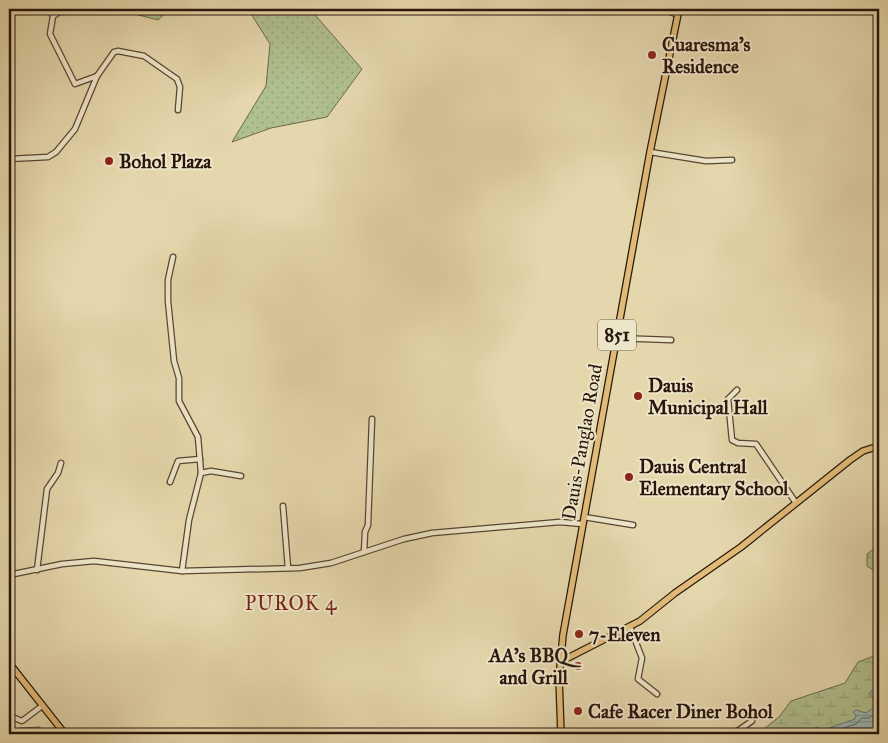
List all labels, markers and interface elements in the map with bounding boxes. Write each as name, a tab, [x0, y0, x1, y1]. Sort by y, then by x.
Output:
place label: Cuaresma's Residence	[662, 33, 751, 78]
marker: Cuaresma's Residence	[646, 49, 658, 61]
place label: Bohol Plaza	[119, 150, 212, 173]
marker: Bohol Plaza	[103, 155, 115, 167]
road number: 851	[598, 320, 636, 350]
street label: Dauis-Panglao Road	[557, 362, 608, 522]
place label: Dauis Municipal Hall	[648, 374, 769, 420]
marker: Dauis Municipal Hall	[632, 390, 644, 402]
place label: Dauis Central Elementary School	[639, 455, 789, 501]
marker: Dauis Central Elementary School	[623, 471, 635, 483]
district label: PUROK 4	[245, 591, 337, 615]
place label: 7-Eleven	[589, 623, 661, 646]
marker: 7-Eleven	[573, 628, 585, 640]
place label: AA's BBQ and Grill	[487, 644, 582, 689]
marker: AA's BBQ and Grill	[572, 660, 584, 672]
place label: Cafe Racer Diner Bohol	[588, 700, 774, 723]
marker: Cafe Racer Diner Bohol	[572, 705, 584, 717]

